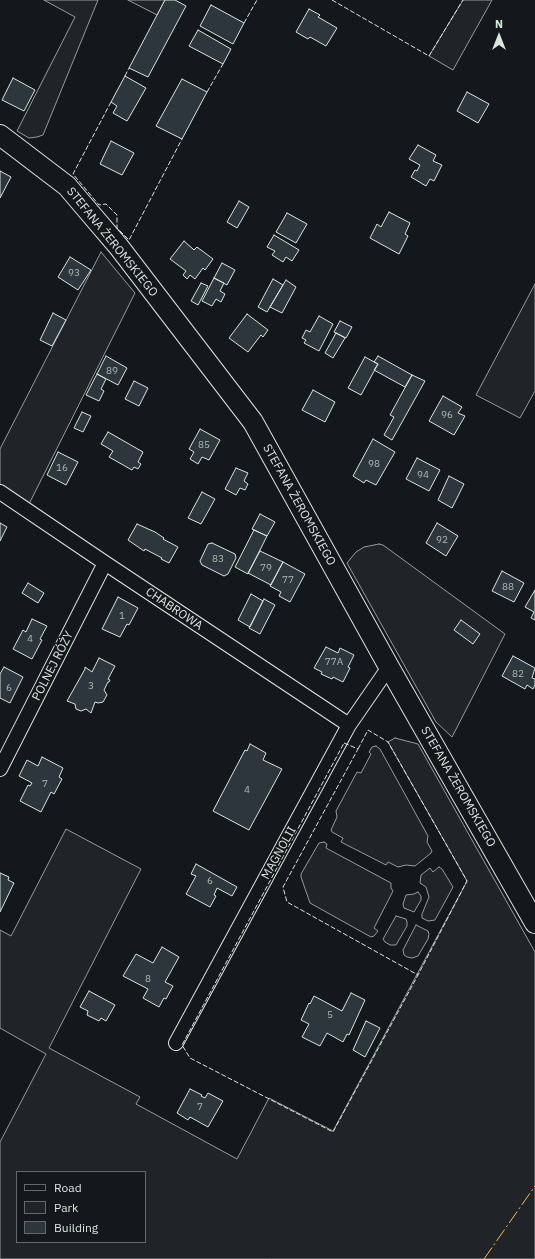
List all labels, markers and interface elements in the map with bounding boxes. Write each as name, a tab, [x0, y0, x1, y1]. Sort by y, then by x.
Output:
north arrow	[479, 16, 519, 56]
text: N	[495, 17, 503, 31]
street label: STEFANA ŻEROMSKIEGO	[63, 184, 161, 300]
house number: 93	[68, 267, 80, 279]
house number: 89	[106, 365, 118, 377]
house number: 96	[441, 409, 453, 421]
house number: 85	[198, 439, 210, 451]
street label: STEFANA ŻEROMSKIEGO	[260, 442, 338, 568]
house number: 98	[368, 458, 380, 470]
house number: 16	[56, 462, 68, 474]
house number: 94	[417, 469, 429, 481]
house number: 92	[436, 534, 448, 546]
house number: 83	[212, 553, 224, 565]
house number: 79	[260, 562, 272, 574]
house number: 77	[282, 574, 294, 586]
house number: 88	[502, 581, 514, 593]
street label: CHABROWA	[143, 585, 205, 633]
house number: 1	[119, 610, 125, 622]
street label: POLNEJ RÓŻY	[29, 629, 77, 703]
house number: 4	[27, 633, 33, 645]
house number: 77A	[325, 656, 343, 668]
house number: 82	[512, 668, 524, 680]
house number: 3	[88, 680, 94, 692]
house number: 6	[6, 682, 12, 694]
street label: STEFANA ŻEROMSKIEGO	[418, 724, 498, 850]
house number: 7	[42, 778, 48, 790]
house number: 4	[244, 784, 250, 796]
street label: MAGNOLII	[259, 824, 299, 882]
house number: 6	[207, 875, 213, 887]
house number: 8	[145, 973, 151, 985]
house number: 5	[327, 1009, 333, 1021]
house number: 7	[197, 1101, 203, 1113]
legend	[16, 1171, 146, 1243]
text: Road	[54, 1180, 82, 1195]
text: Park	[54, 1200, 78, 1215]
text: Building	[54, 1220, 98, 1235]

